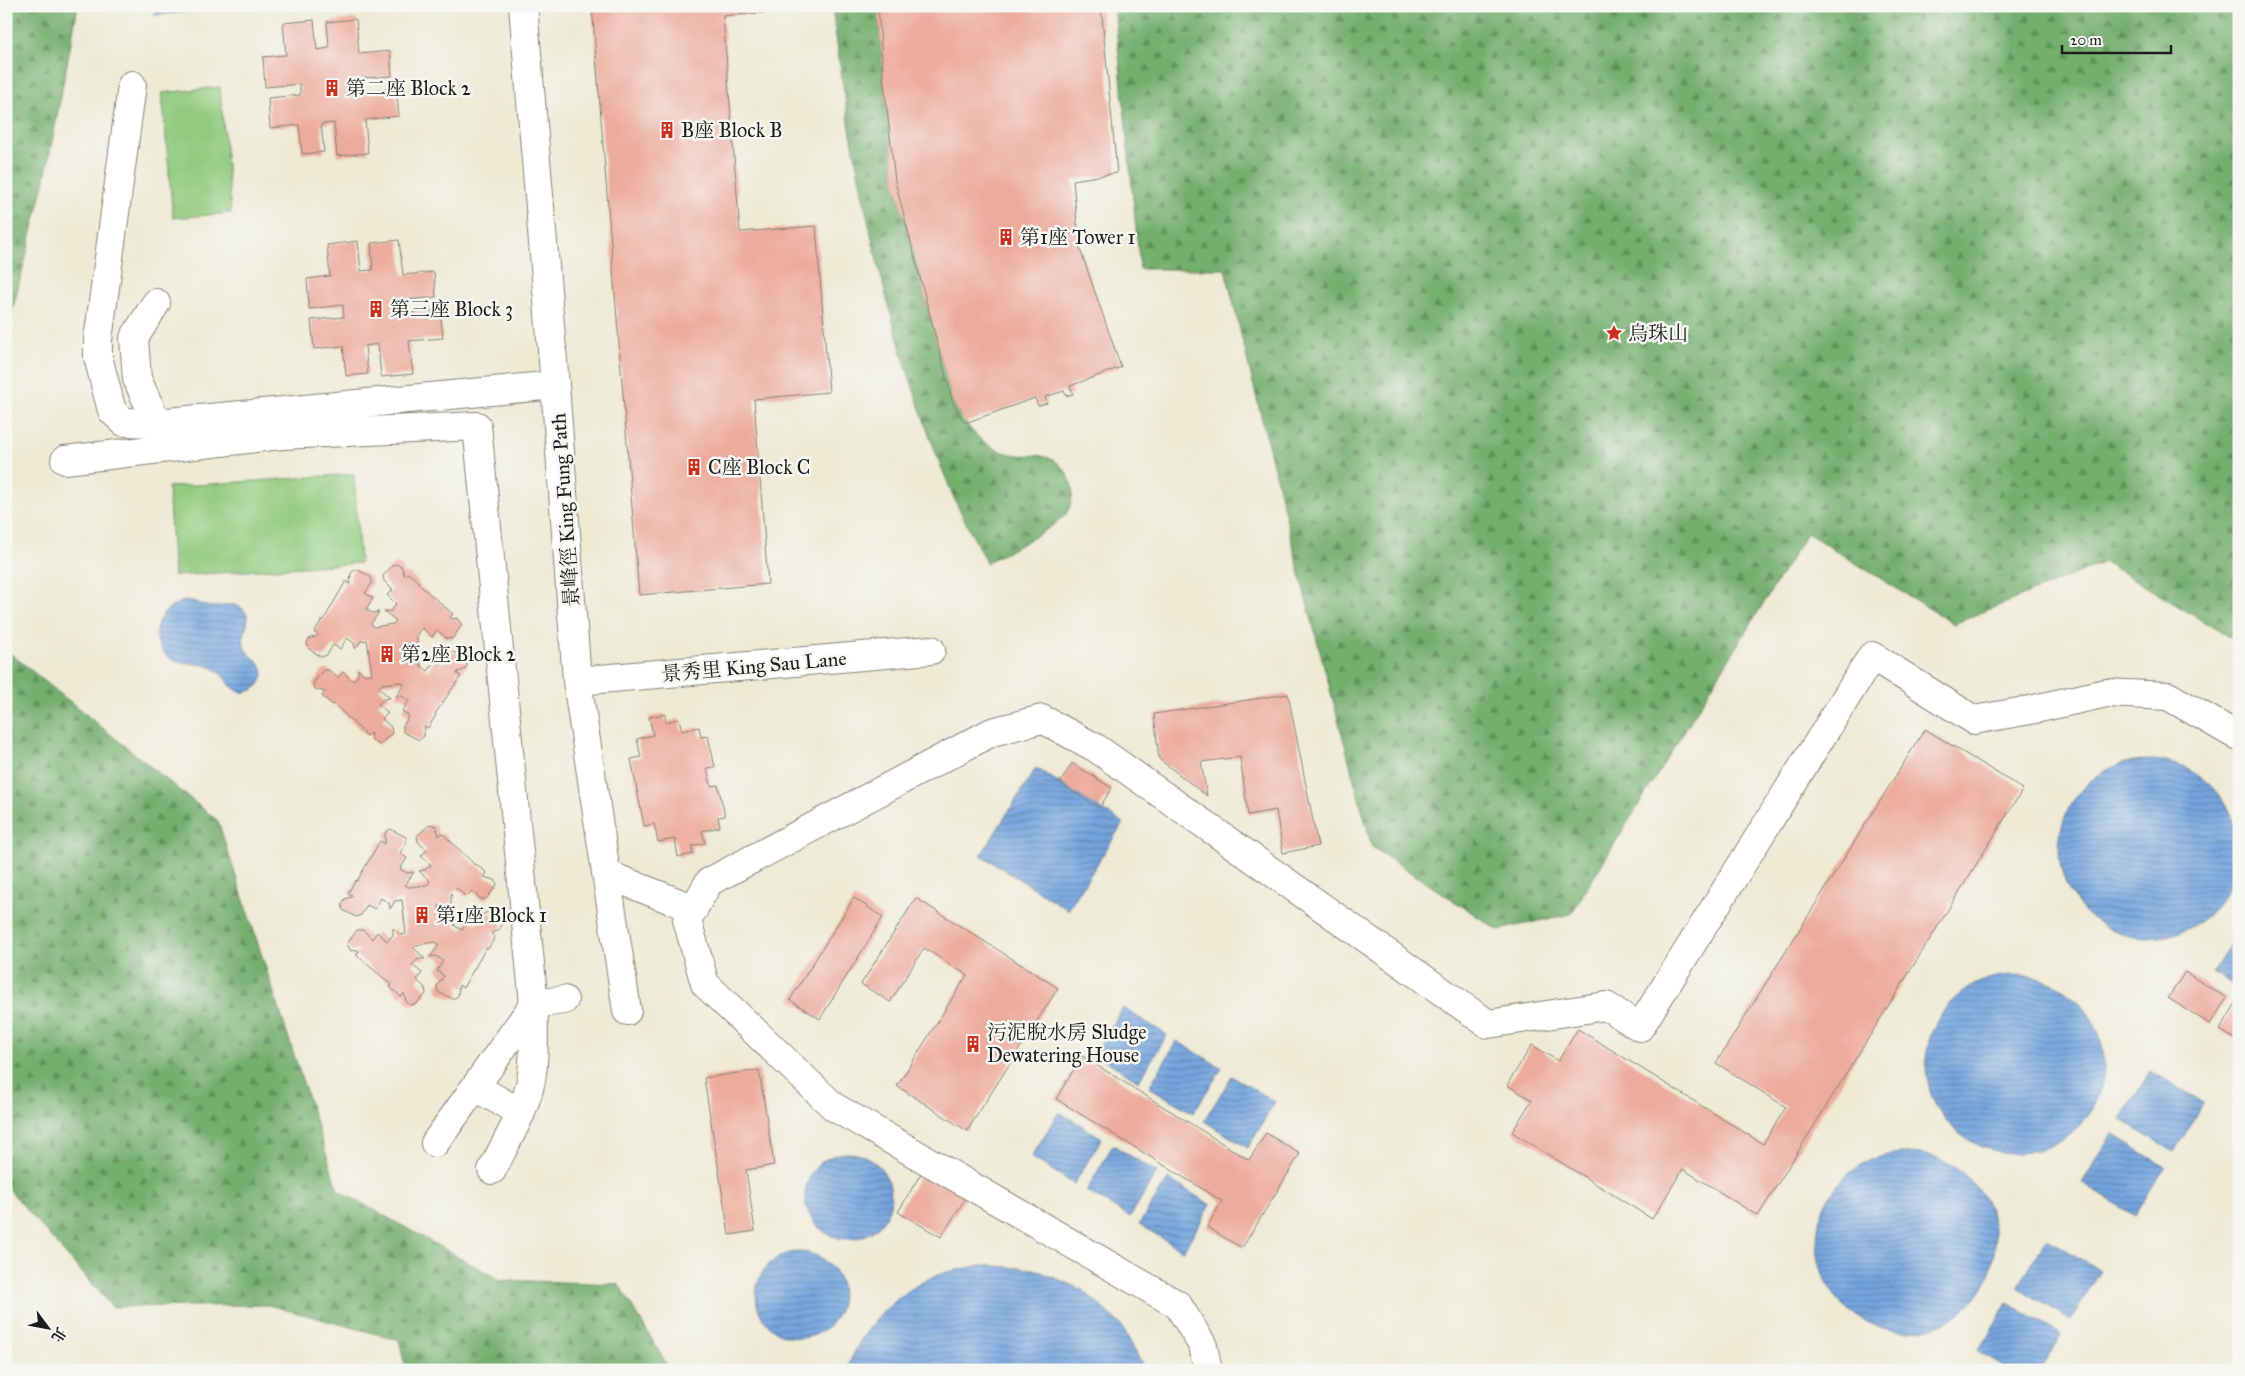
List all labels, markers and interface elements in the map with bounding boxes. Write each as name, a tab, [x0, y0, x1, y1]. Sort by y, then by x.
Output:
scale bar	[2062, 22, 2171, 54]
text: 20 m	[2070, 31, 2102, 49]
place label: 第二座 Block 2	[346, 76, 471, 100]
building icon: 第二座 Block 2	[322, 78, 342, 98]
place label: B座 Block B	[681, 118, 783, 142]
building icon: B座 Block B	[657, 120, 677, 140]
place label: 第1座 Tower 1	[1020, 225, 1135, 249]
building icon: 第1座 Tower 1	[996, 227, 1016, 247]
place label: 第三座 Block 3	[390, 297, 513, 321]
building icon: 第三座 Block 3	[366, 299, 386, 319]
place label: 烏珠山	[1628, 321, 1688, 345]
place icon: 烏珠山	[1604, 323, 1624, 343]
street label: 景峰徑 King Fung Path	[546, 412, 585, 608]
place label: C座 Block C	[708, 455, 810, 479]
building icon: C座 Block C	[684, 457, 704, 477]
place label: 第2座 Block 2	[401, 642, 516, 666]
building icon: 第2座 Block 2	[377, 644, 397, 664]
street label: 景秀里 King Sau Lane	[660, 646, 848, 687]
place label: 第1座 Block 1	[436, 903, 547, 927]
building icon: 第1座 Block 1	[412, 905, 432, 925]
place label: 污泥脫水房 Sludge Dewatering House	[987, 1020, 1146, 1068]
building icon: 污泥脫水房 Sludge Dewatering House	[963, 1034, 983, 1054]
north arrow	[22, 1304, 72, 1354]
text: 北	[48, 1324, 70, 1345]

